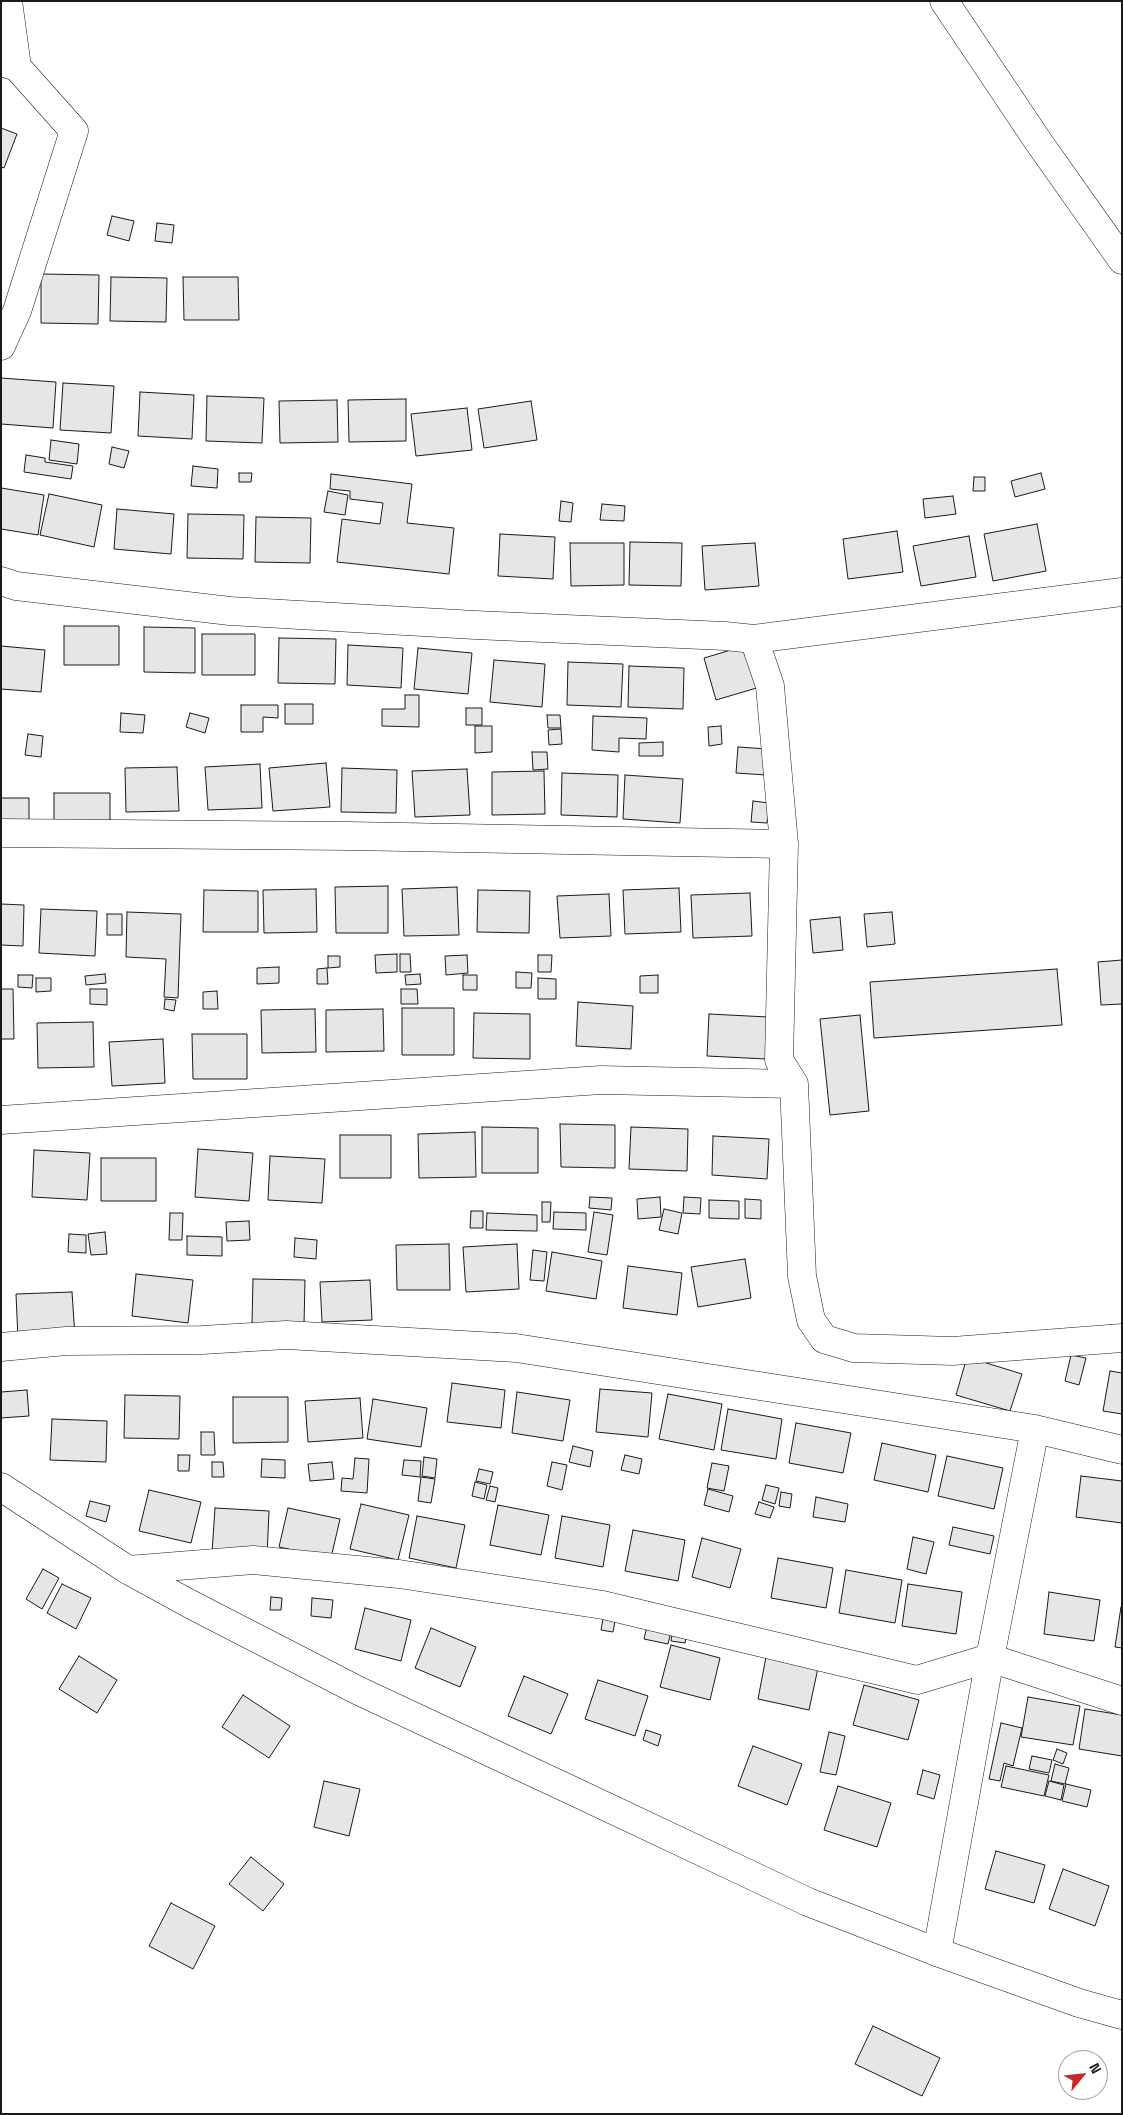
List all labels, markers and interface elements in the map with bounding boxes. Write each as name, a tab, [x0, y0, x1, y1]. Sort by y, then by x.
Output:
north arrow	[1058, 2050, 1108, 2100]
text: N	[1085, 2060, 1106, 2077]

